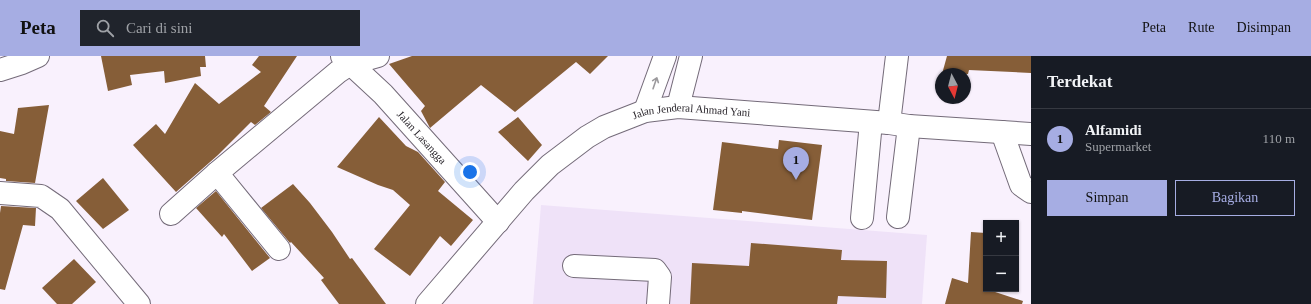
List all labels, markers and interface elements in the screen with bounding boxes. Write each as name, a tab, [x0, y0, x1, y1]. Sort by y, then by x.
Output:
search box	[80, 10, 360, 46]
text: Peta	[20, 17, 56, 38]
icon: search	[94, 17, 116, 39]
text: Cari di sini	[126, 20, 193, 36]
text: Peta	[1142, 20, 1166, 35]
text: Rute	[1188, 20, 1215, 35]
text: Disimpan	[1237, 20, 1291, 35]
north arrow	[935, 68, 971, 104]
text: Terdekat	[1047, 72, 1113, 91]
one-way arrow	[652, 77, 659, 90]
street label: Jalan Jenderal Ahmad Yani	[630, 101, 751, 121]
street label: Jalan Lasangga	[395, 108, 449, 166]
text: Alfamidi	[1085, 122, 1142, 138]
text: 1	[1057, 131, 1063, 146]
text: 110 m	[1263, 131, 1295, 146]
text: Supermarket	[1085, 139, 1151, 154]
pin: 1	[783, 147, 809, 180]
your location	[460, 162, 480, 182]
button: Simpan	[1047, 180, 1167, 216]
button: Bagikan	[1175, 180, 1295, 216]
map controls	[983, 220, 1019, 292]
button: +	[983, 220, 1019, 256]
button: −	[983, 256, 1019, 292]

